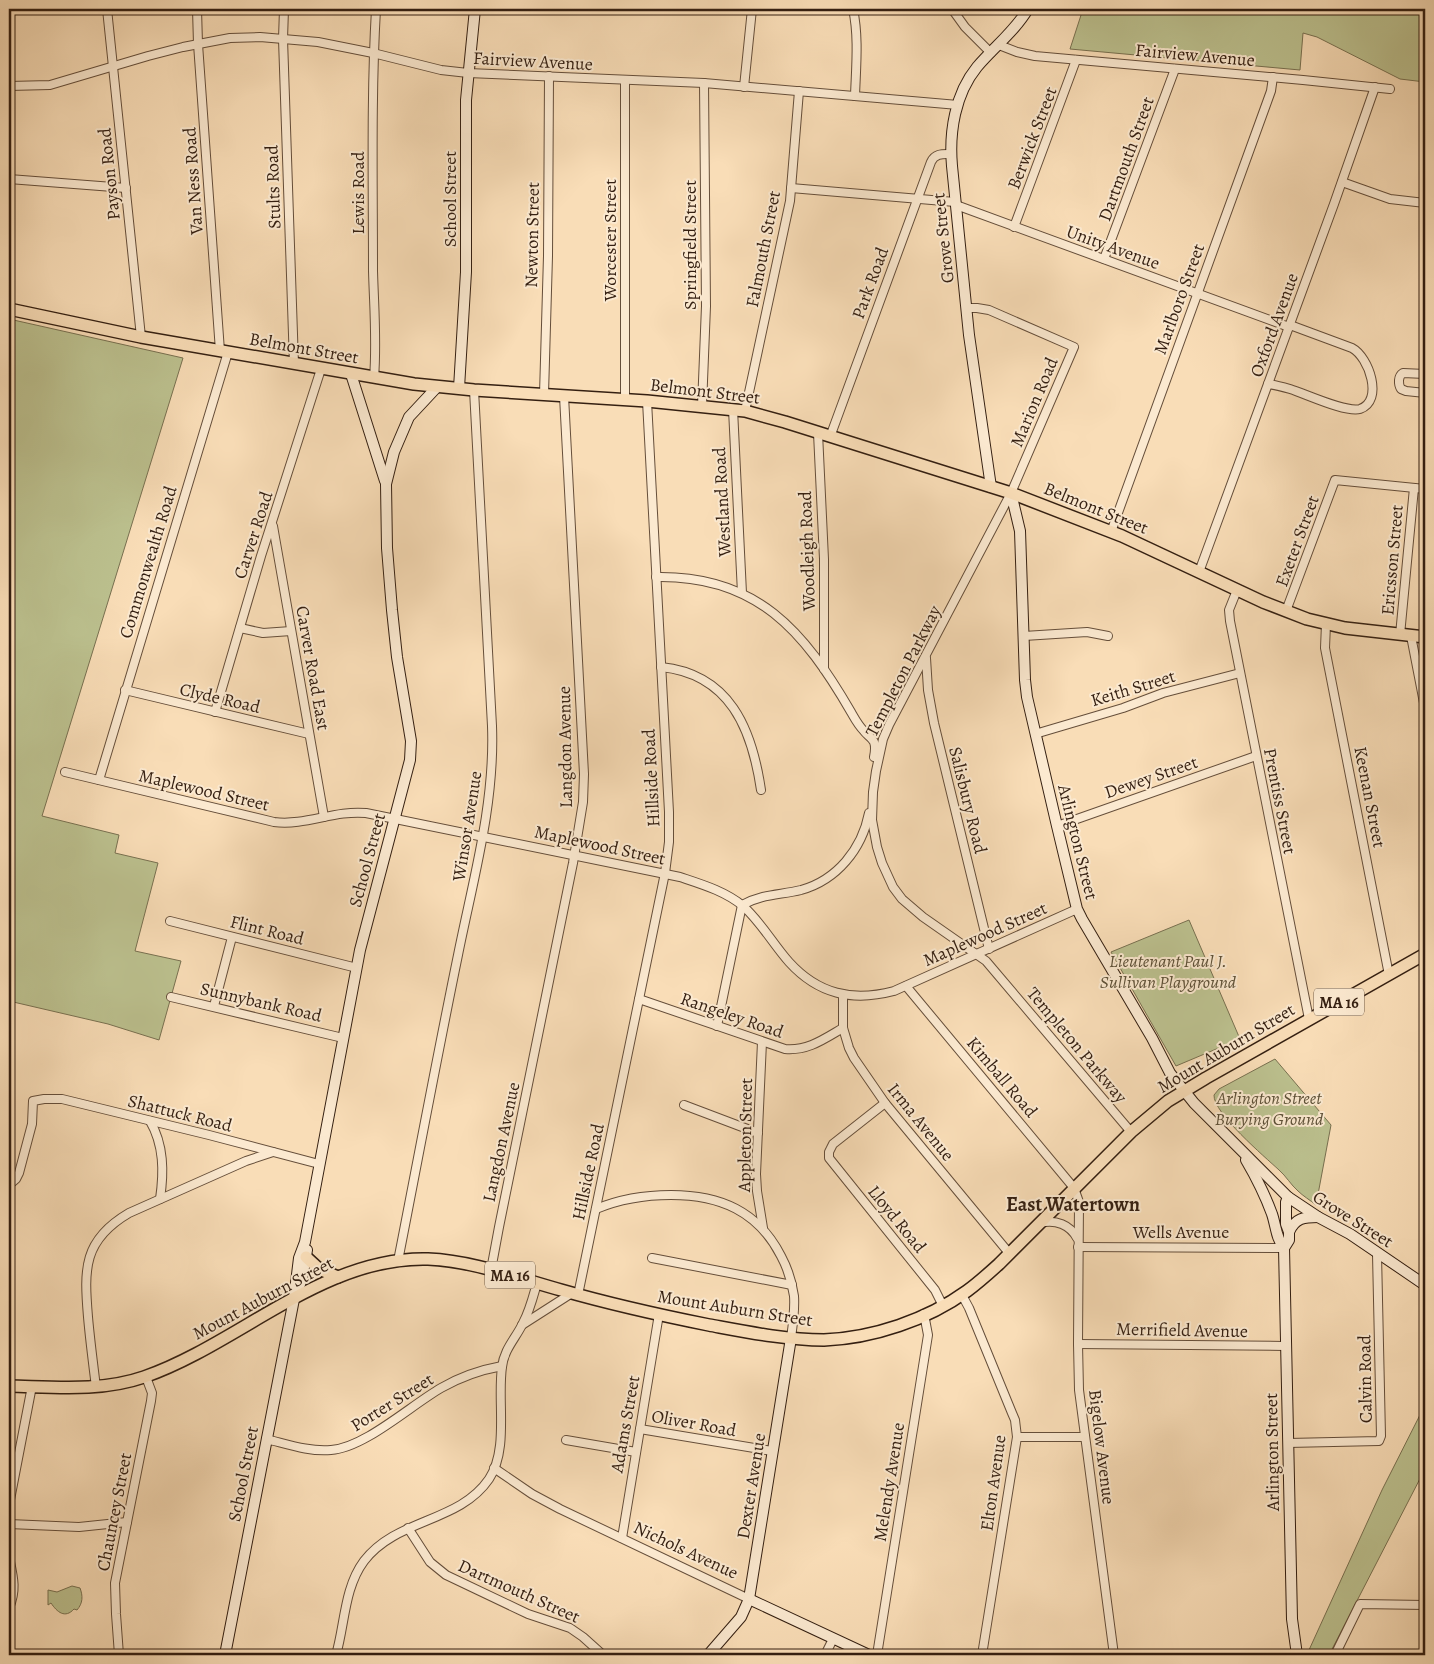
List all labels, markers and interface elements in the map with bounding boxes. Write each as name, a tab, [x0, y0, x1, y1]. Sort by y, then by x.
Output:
street label: Fairview Avenue	[1134, 38, 1256, 72]
street label: Fairview Avenue	[472, 46, 594, 76]
street label: Berwick Street	[1001, 83, 1063, 193]
street label: Dartmouth Street	[1092, 93, 1160, 225]
street label: Payson Road	[92, 126, 126, 221]
street label: Van Ness Road	[177, 126, 209, 236]
street label: Stults Road	[260, 144, 286, 229]
street label: Lewis Road	[346, 151, 370, 235]
street label: School Street	[438, 151, 462, 247]
street label: Worcester Street	[598, 179, 622, 302]
street label: Springfield Street	[678, 180, 702, 310]
street label: Newton Street	[519, 182, 545, 288]
street label: Falmouth Street	[740, 189, 786, 309]
street label: Grove Street	[926, 192, 960, 284]
street label: Unity Avenue	[1063, 219, 1163, 275]
street label: Marlboro Street	[1148, 240, 1210, 358]
street label: Park Road	[846, 243, 894, 322]
street label: Oxford Avenue	[1244, 270, 1304, 380]
street label: Belmont Street	[247, 327, 361, 369]
street label: Marion Road	[1004, 353, 1064, 451]
street label: Belmont Street	[649, 372, 761, 410]
street label: Westland Road	[707, 446, 737, 559]
street label: Belmont Street	[1040, 476, 1152, 540]
street label: Commonwealth Road	[113, 483, 183, 641]
street label: Carver Road	[228, 488, 279, 582]
street label: Woodleigh Road	[793, 490, 821, 612]
street label: Exeter Street	[1269, 492, 1325, 590]
street label: Ericsson Street	[1375, 504, 1409, 616]
street label: Templeton Parkway	[860, 600, 947, 741]
street label: Carver Road East	[290, 604, 336, 732]
street label: Keith Street	[1088, 664, 1178, 712]
street label: Clyde Road	[177, 677, 263, 719]
street label: Langdon Avenue	[552, 686, 578, 808]
street label: Hillside Road	[636, 728, 666, 828]
street label: Salisbury Road	[943, 744, 993, 856]
street label: Keenan Street	[1348, 744, 1392, 850]
street label: Prentiss Street	[1258, 746, 1302, 856]
street label: Dewey Street	[1101, 750, 1201, 804]
street label: Maplewood Street	[136, 763, 272, 817]
street label: Winsor Avenue	[446, 769, 488, 884]
street label: Arlington Street	[1052, 781, 1104, 902]
street label: School Street	[343, 810, 391, 910]
street label: Maplewood Street	[532, 819, 668, 871]
street label: Maplewood Street	[919, 896, 1051, 972]
street label: Flint Road	[227, 909, 307, 951]
park label: Lieutenant Paul J. Sullivan Playground	[1100, 949, 1237, 994]
street label: Sunnybank Road	[198, 976, 324, 1028]
street label: Templeton Parkway	[1021, 982, 1133, 1109]
street label: Rangeley Road	[677, 986, 787, 1044]
road number: MA 16	[1314, 989, 1364, 1016]
street label: Mount Auburn Street	[1153, 997, 1299, 1099]
street label: Kimball Road	[961, 1031, 1043, 1123]
street label: Appleton Street	[732, 1078, 758, 1193]
street label: Irma Avenue	[882, 1078, 960, 1166]
street label: Langdon Avenue	[477, 1080, 525, 1204]
park label: Arlington Street Burying Ground	[1215, 1086, 1324, 1131]
street label: Shattuck Road	[125, 1088, 235, 1138]
street label: Hillside Road	[566, 1121, 610, 1223]
street label: Lloyd Road	[862, 1180, 932, 1258]
street label: Grove Street	[1308, 1185, 1398, 1253]
district label: East Watertown	[1006, 1191, 1140, 1218]
street label: Wells Avenue	[1132, 1220, 1229, 1244]
street label: Mount Auburn Street	[188, 1251, 338, 1345]
road number: MA 16	[485, 1262, 535, 1288]
street label: Mount Auburn Street	[656, 1284, 814, 1332]
street label: Merrifield Avenue	[1116, 1317, 1248, 1343]
street label: Calvin Road	[1352, 1334, 1378, 1423]
street label: Porter Street	[346, 1367, 438, 1437]
street label: Adams Street	[604, 1373, 645, 1475]
street label: Bigelow Avenue	[1083, 1388, 1121, 1506]
street label: Arlington Street	[1259, 1393, 1285, 1512]
street label: Oliver Road	[650, 1404, 739, 1442]
street label: Melendy Avenue	[868, 1421, 910, 1543]
street label: School Street	[222, 1424, 264, 1524]
street label: Dexter Avenue	[731, 1431, 771, 1541]
street label: Elton Avenue	[974, 1433, 1012, 1533]
street label: Chauncey Street	[91, 1451, 137, 1573]
street label: Nichols Avenue	[630, 1515, 742, 1585]
street label: Dartmouth Street	[454, 1553, 584, 1629]

